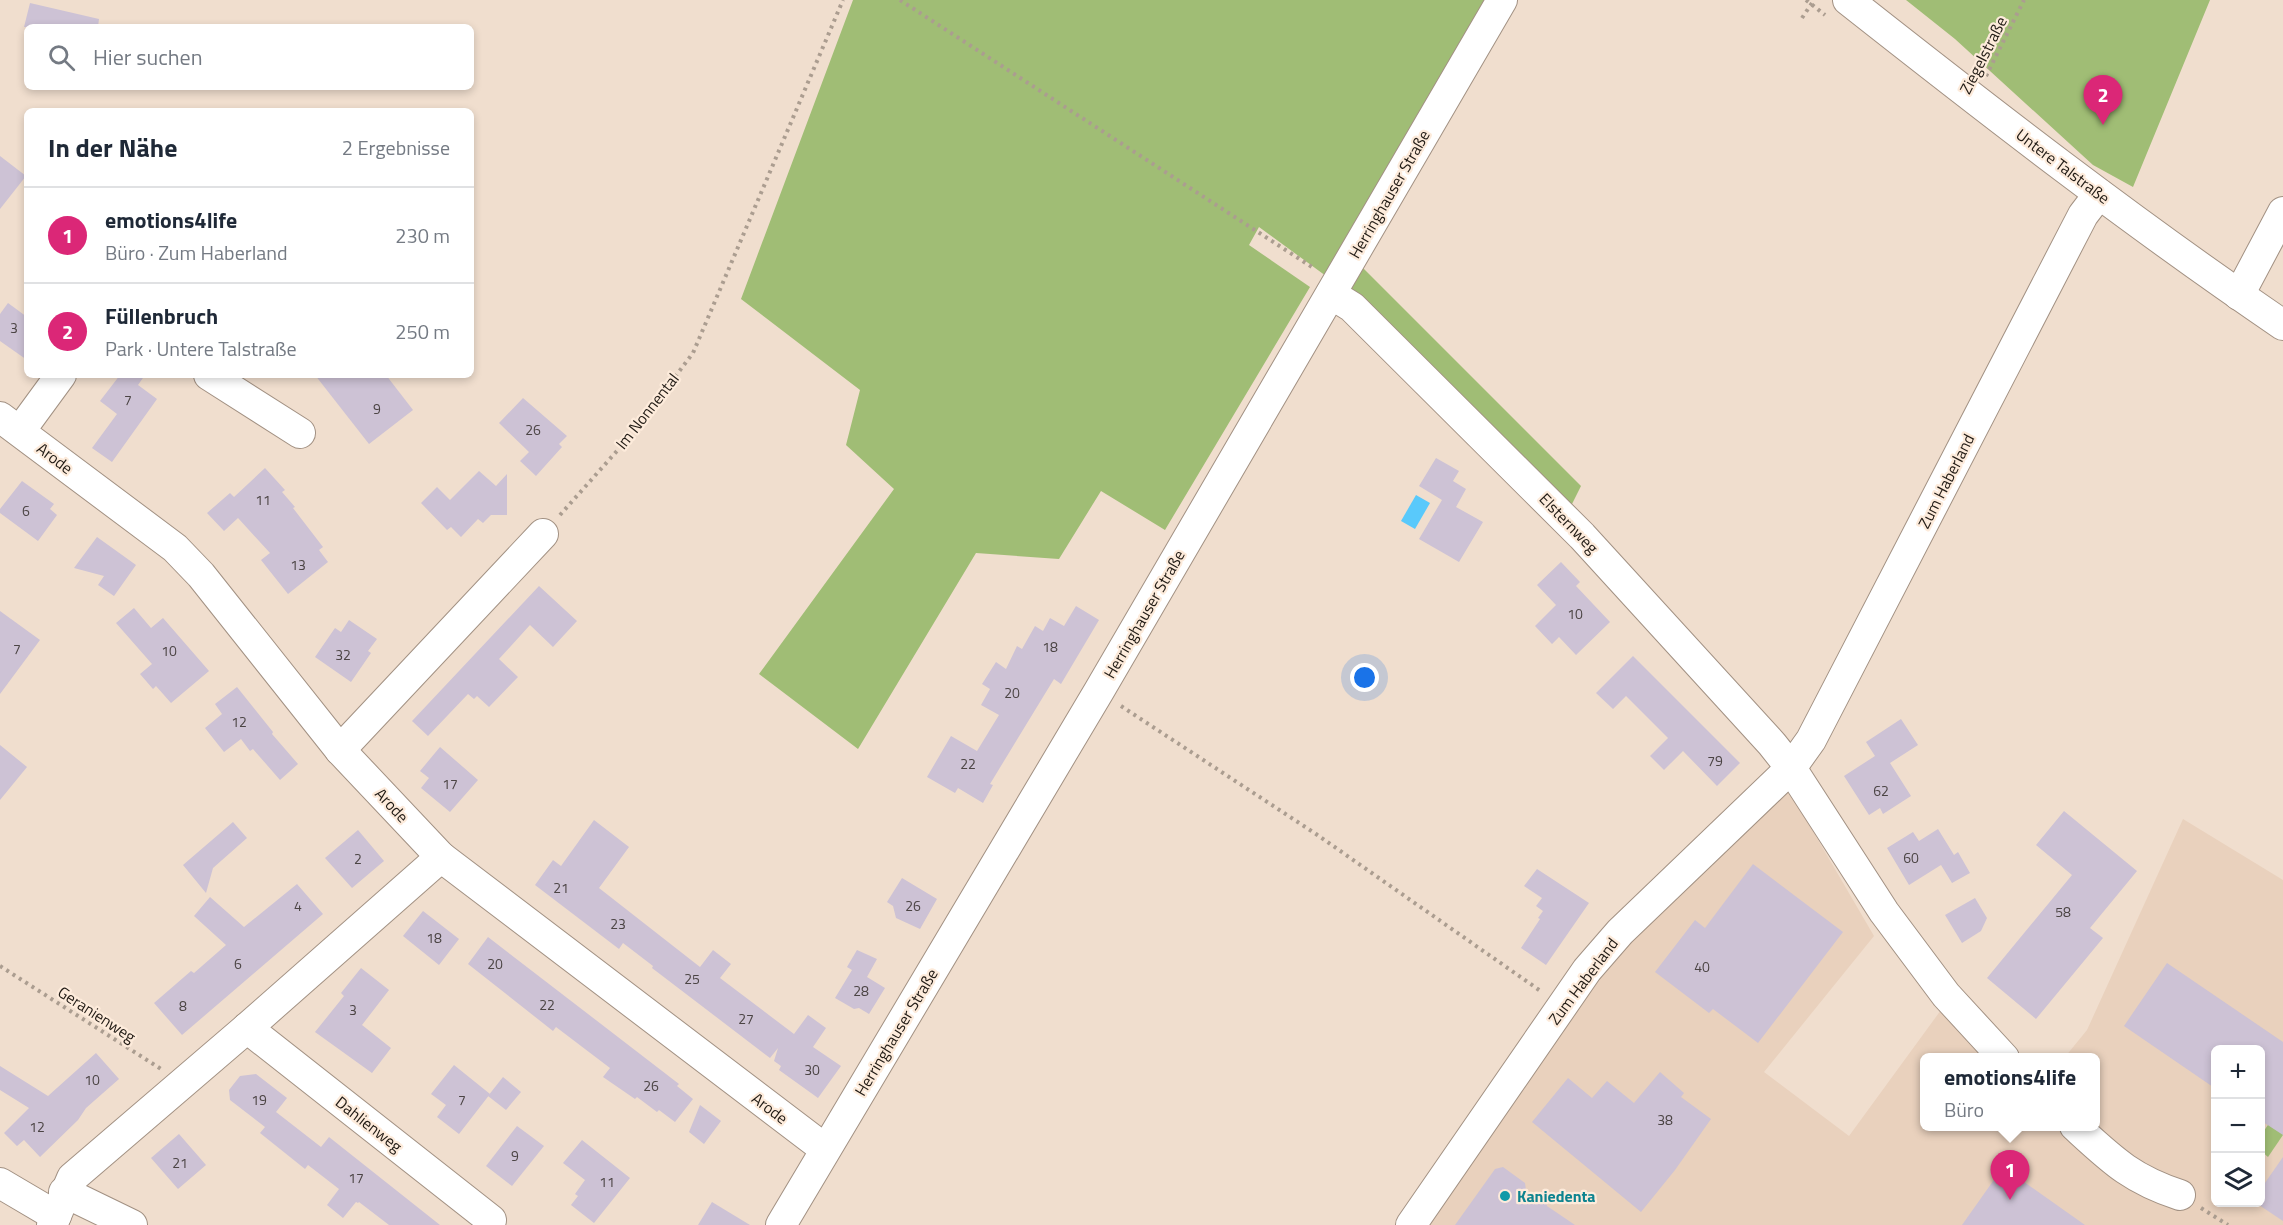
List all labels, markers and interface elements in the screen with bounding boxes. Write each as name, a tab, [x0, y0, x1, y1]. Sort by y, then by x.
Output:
street label: Ziegelstraße	[1953, 12, 2013, 98]
search box	[24, 24, 474, 90]
text: Hier suchen	[93, 40, 202, 74]
icon: search	[45, 41, 78, 74]
pin: 2	[2084, 76, 2122, 125]
street label: Untere Talstraße	[2011, 123, 2115, 209]
street label: Herringhauser Straße	[1342, 125, 1436, 263]
text: In der Nähe	[48, 128, 177, 167]
text: 2 Ergebnisse	[342, 132, 450, 163]
text: emotions4life	[105, 203, 237, 237]
text: 1	[62, 220, 73, 251]
text: 230 m	[395, 220, 450, 251]
text: Büro · Zum Haberland	[105, 237, 288, 268]
text: Füllenbruch	[105, 299, 218, 333]
text: 2	[62, 316, 73, 347]
text: 250 m	[395, 316, 450, 347]
house number: 3	[10, 317, 18, 338]
text: Park · Untere Talstraße	[105, 333, 297, 364]
street label: Im Nonnental	[609, 368, 685, 454]
house number: 7	[124, 389, 132, 410]
house number: 9	[373, 398, 381, 419]
house number: 26	[525, 419, 541, 440]
street label: Zum Haberland	[1912, 429, 1980, 533]
street label: Arode	[32, 436, 78, 480]
street label: Elsternweg	[1534, 487, 1604, 559]
house number: 11	[255, 489, 271, 510]
house number: 6	[22, 500, 30, 521]
street label: Herringhauser Straße	[1097, 545, 1191, 683]
house number: 13	[290, 554, 306, 575]
house number: 10	[1567, 603, 1583, 624]
house number: 18	[1042, 636, 1058, 657]
house number: 7	[13, 638, 21, 659]
house number: 10	[161, 640, 177, 661]
house number: 32	[335, 644, 351, 665]
your location	[1350, 663, 1379, 692]
house number: 20	[1004, 682, 1020, 703]
house number: 12	[231, 711, 247, 732]
house number: 79	[1707, 750, 1723, 771]
house number: 22	[960, 753, 976, 774]
house number: 17	[442, 773, 458, 794]
house number: 62	[1873, 780, 1889, 801]
street label: Arode	[370, 782, 414, 828]
house number: 60	[1903, 847, 1919, 868]
house number: 2	[354, 848, 362, 869]
house number: 21	[553, 877, 569, 898]
house number: 4	[294, 895, 302, 916]
house number: 26	[905, 895, 921, 916]
house number: 58	[2055, 901, 2071, 922]
house number: 23	[610, 913, 626, 934]
house number: 18	[426, 927, 442, 948]
street label: Zum Haberland	[1542, 932, 1624, 1030]
house number: 6	[234, 953, 242, 974]
house number: 20	[487, 953, 503, 974]
house number: 40	[1694, 956, 1710, 977]
street label: Herringhauser Straße	[848, 964, 944, 1100]
house number: 25	[684, 968, 700, 989]
street label: Geranienweg	[53, 980, 141, 1048]
house number: 28	[853, 980, 869, 1001]
house number: 22	[539, 994, 555, 1015]
house number: 8	[179, 995, 187, 1016]
house number: 3	[349, 999, 357, 1020]
house number: 27	[738, 1008, 754, 1029]
map controls	[2211, 1045, 2265, 1207]
button: +	[2211, 1045, 2265, 1099]
popup	[1920, 1053, 2100, 1131]
house number: 30	[804, 1059, 820, 1080]
text: emotions4life	[1944, 1060, 2076, 1094]
house number: 10	[84, 1069, 100, 1090]
house number: 26	[643, 1075, 659, 1096]
street label: Arode	[747, 1086, 793, 1130]
house number: 19	[251, 1089, 267, 1110]
house number: 7	[458, 1089, 466, 1110]
street label: Dahlienweg	[330, 1090, 408, 1158]
text: Büro	[1944, 1094, 1984, 1125]
button: −	[2211, 1099, 2265, 1153]
house number: 38	[1657, 1109, 1673, 1130]
house number: 12	[29, 1116, 45, 1137]
house number: 9	[511, 1145, 519, 1166]
pin: 1	[1990, 1150, 2030, 1200]
house number: 21	[172, 1152, 188, 1173]
button: layers	[2211, 1153, 2265, 1207]
house number: 17	[348, 1167, 364, 1188]
house number: 11	[599, 1171, 615, 1192]
place label: Kaniedenta	[1517, 1184, 1596, 1208]
marker: Kaniedenta	[1498, 1189, 1512, 1203]

